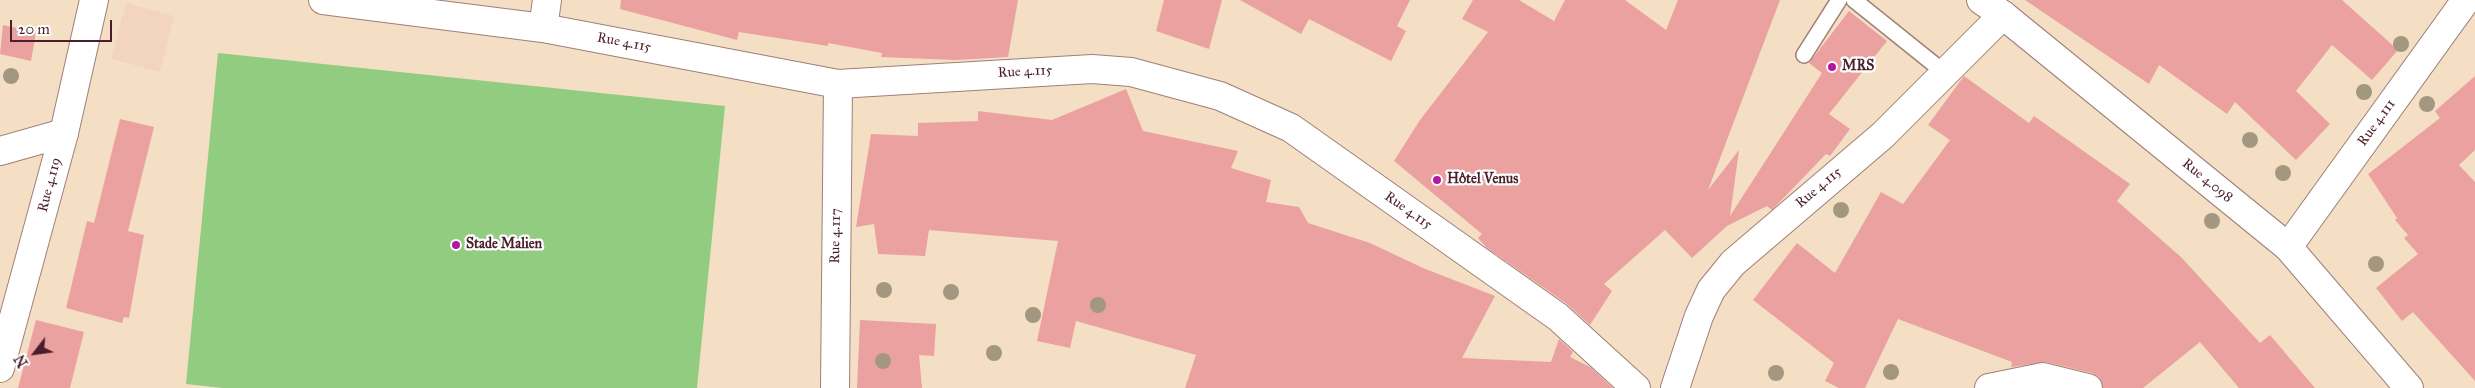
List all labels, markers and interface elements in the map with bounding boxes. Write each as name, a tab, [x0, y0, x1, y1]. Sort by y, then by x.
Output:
scale bar	[12, 10, 115, 42]
text: 20 m	[18, 20, 50, 38]
street label: Rue 4.115	[596, 30, 652, 56]
place label: MRS	[1842, 59, 1874, 75]
marker: MRS	[1826, 61, 1838, 73]
street label: Rue 4.115	[997, 62, 1053, 82]
street label: Rue 4.111	[2354, 96, 2400, 150]
street label: Rue 4.119	[35, 156, 65, 214]
street label: Rue 4.098	[2178, 156, 2236, 206]
street label: Rue 4.115	[1793, 164, 1845, 212]
place label: Hôtel Venus	[1447, 172, 1518, 188]
marker: Hôtel Venus	[1431, 174, 1443, 186]
street label: Rue 4.115	[1381, 188, 1435, 234]
street label: Rue 4.117	[827, 208, 845, 264]
place label: Stade Malien	[466, 237, 542, 253]
marker: Stade Malien	[450, 239, 462, 251]
north arrow	[10, 328, 60, 378]
text: N	[11, 351, 32, 370]

